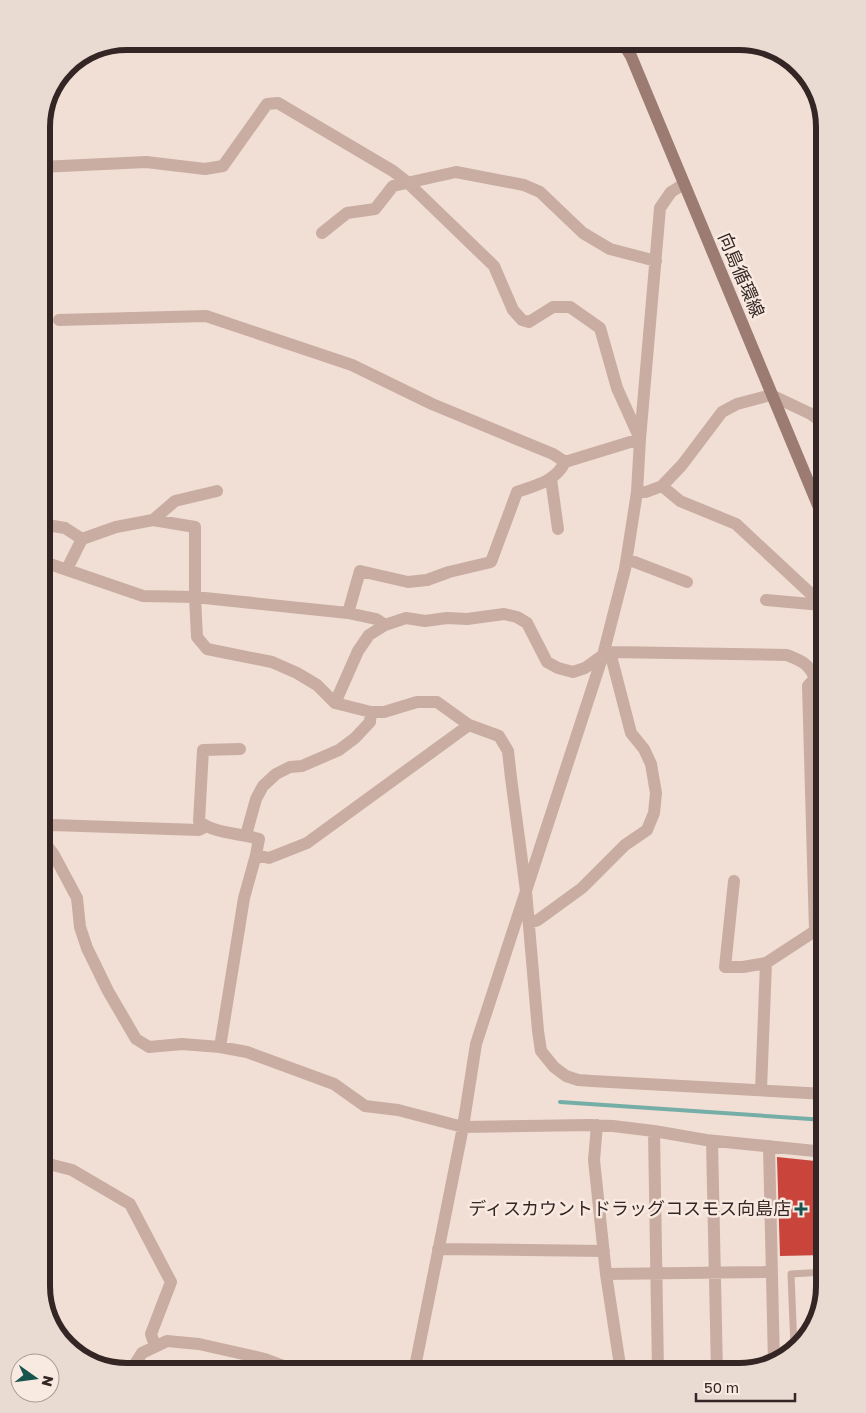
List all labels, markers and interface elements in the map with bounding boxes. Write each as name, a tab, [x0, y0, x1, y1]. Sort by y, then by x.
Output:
street label: 向島循環線	[714, 229, 770, 320]
place label: ディスカウントドラッグコスモス向島店	[468, 1197, 791, 1219]
marker: ディスカウントドラッグコスモス向島店	[795, 1203, 807, 1215]
north arrow	[10, 1353, 60, 1403]
scale bar	[696, 1370, 795, 1402]
text: N	[39, 1374, 58, 1388]
text: 50 m	[704, 1378, 739, 1396]

